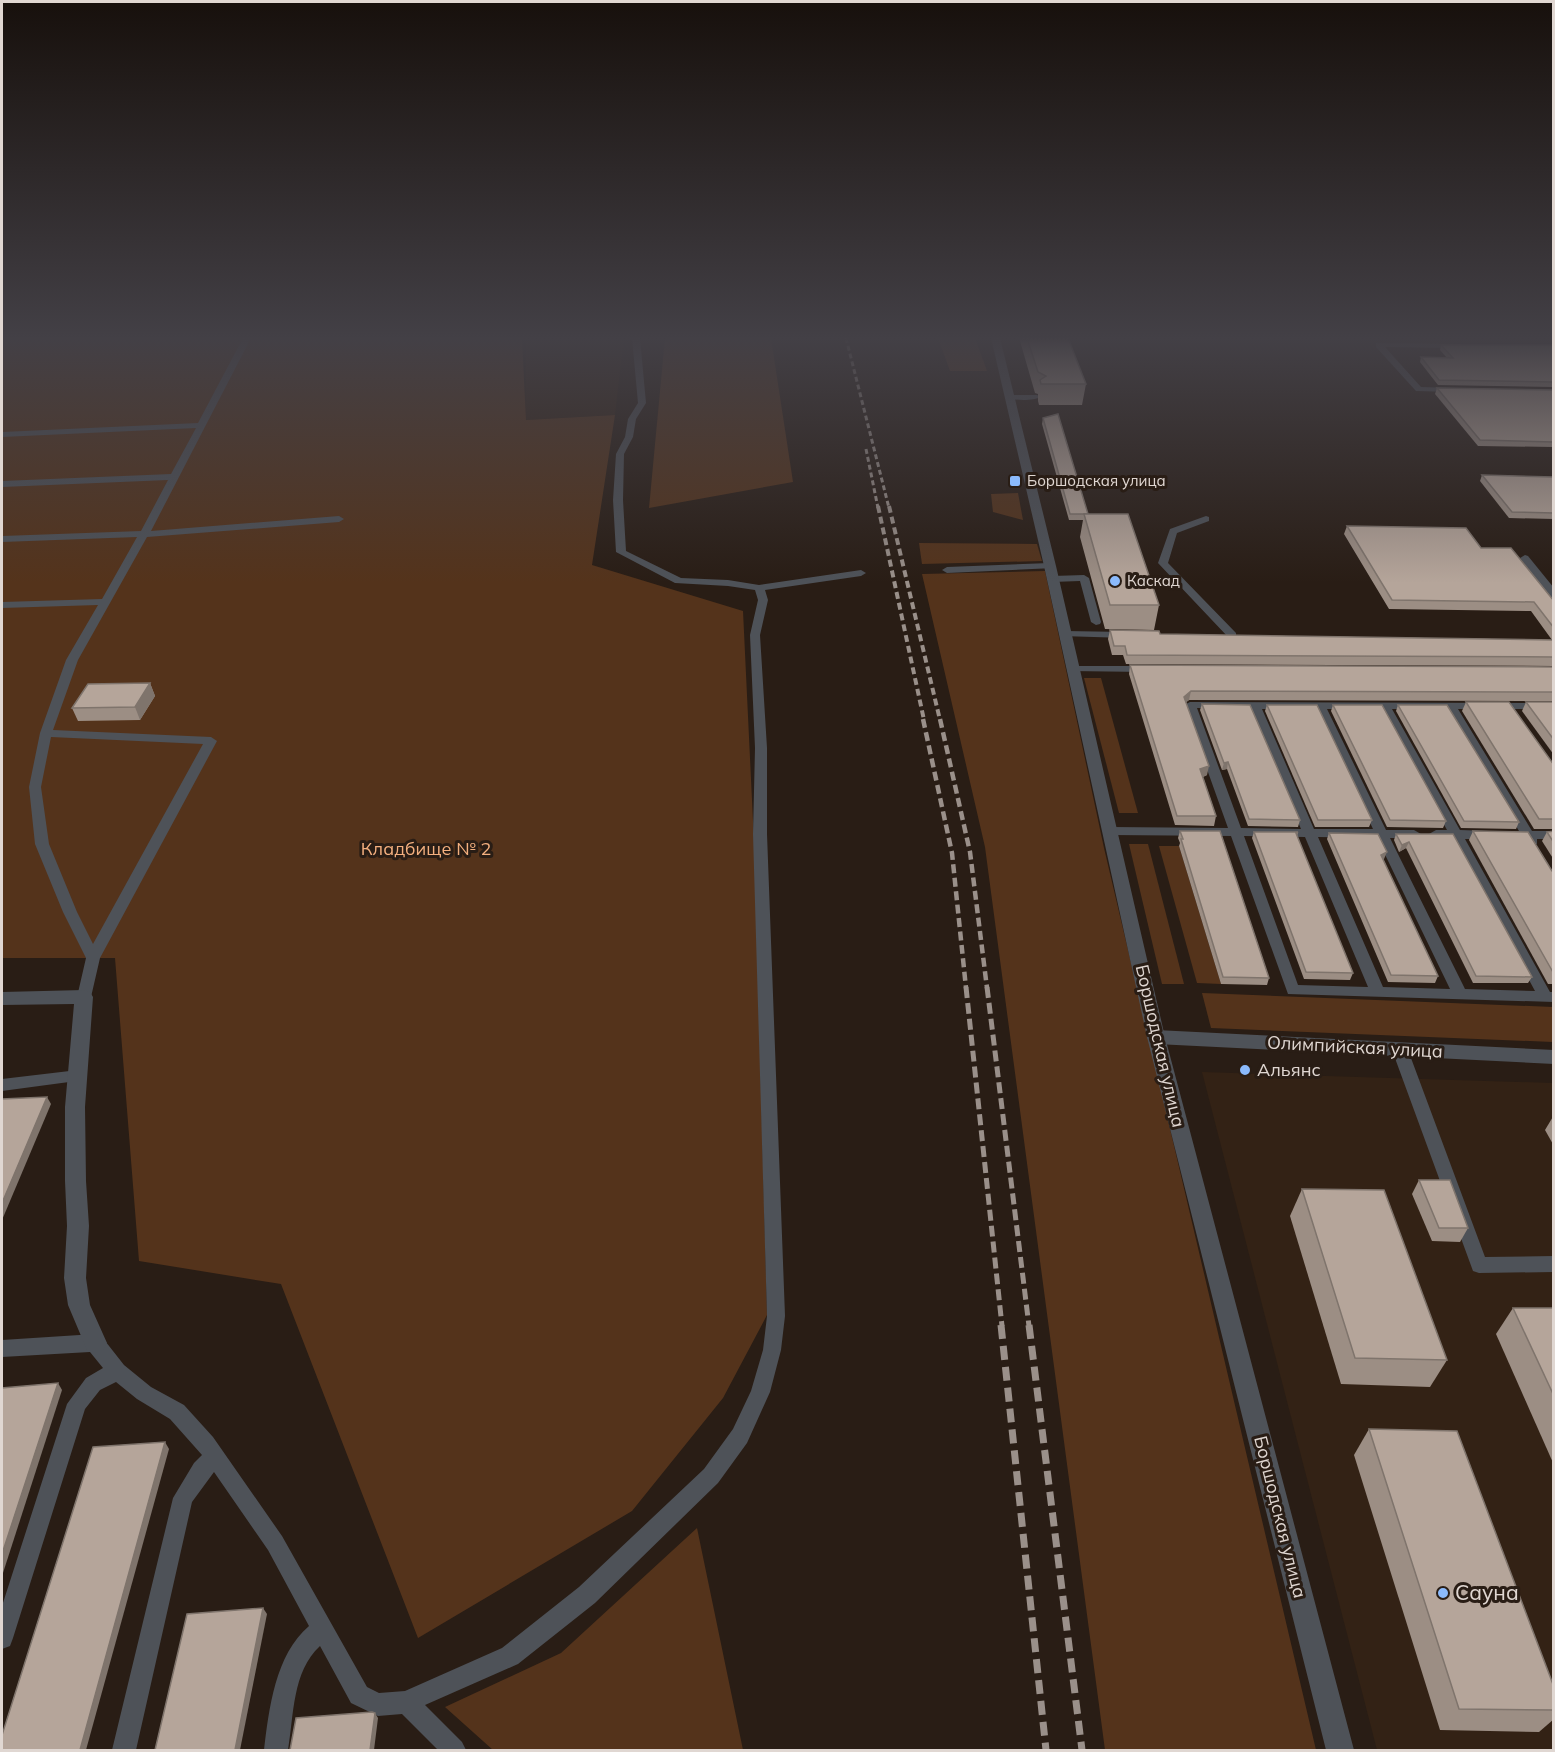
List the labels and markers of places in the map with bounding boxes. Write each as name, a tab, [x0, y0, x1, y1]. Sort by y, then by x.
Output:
place label: Боршодская улица	[1027, 471, 1166, 490]
marker: Боршодская улица	[1008, 474, 1022, 488]
place label: Каскад	[1127, 571, 1180, 590]
marker: Каскад	[1108, 574, 1122, 588]
place label: Альянс	[1257, 1058, 1321, 1081]
marker: Альянс	[1238, 1063, 1252, 1077]
place label: Сауна	[1455, 1579, 1519, 1605]
marker: Сауна	[1436, 1586, 1450, 1600]

